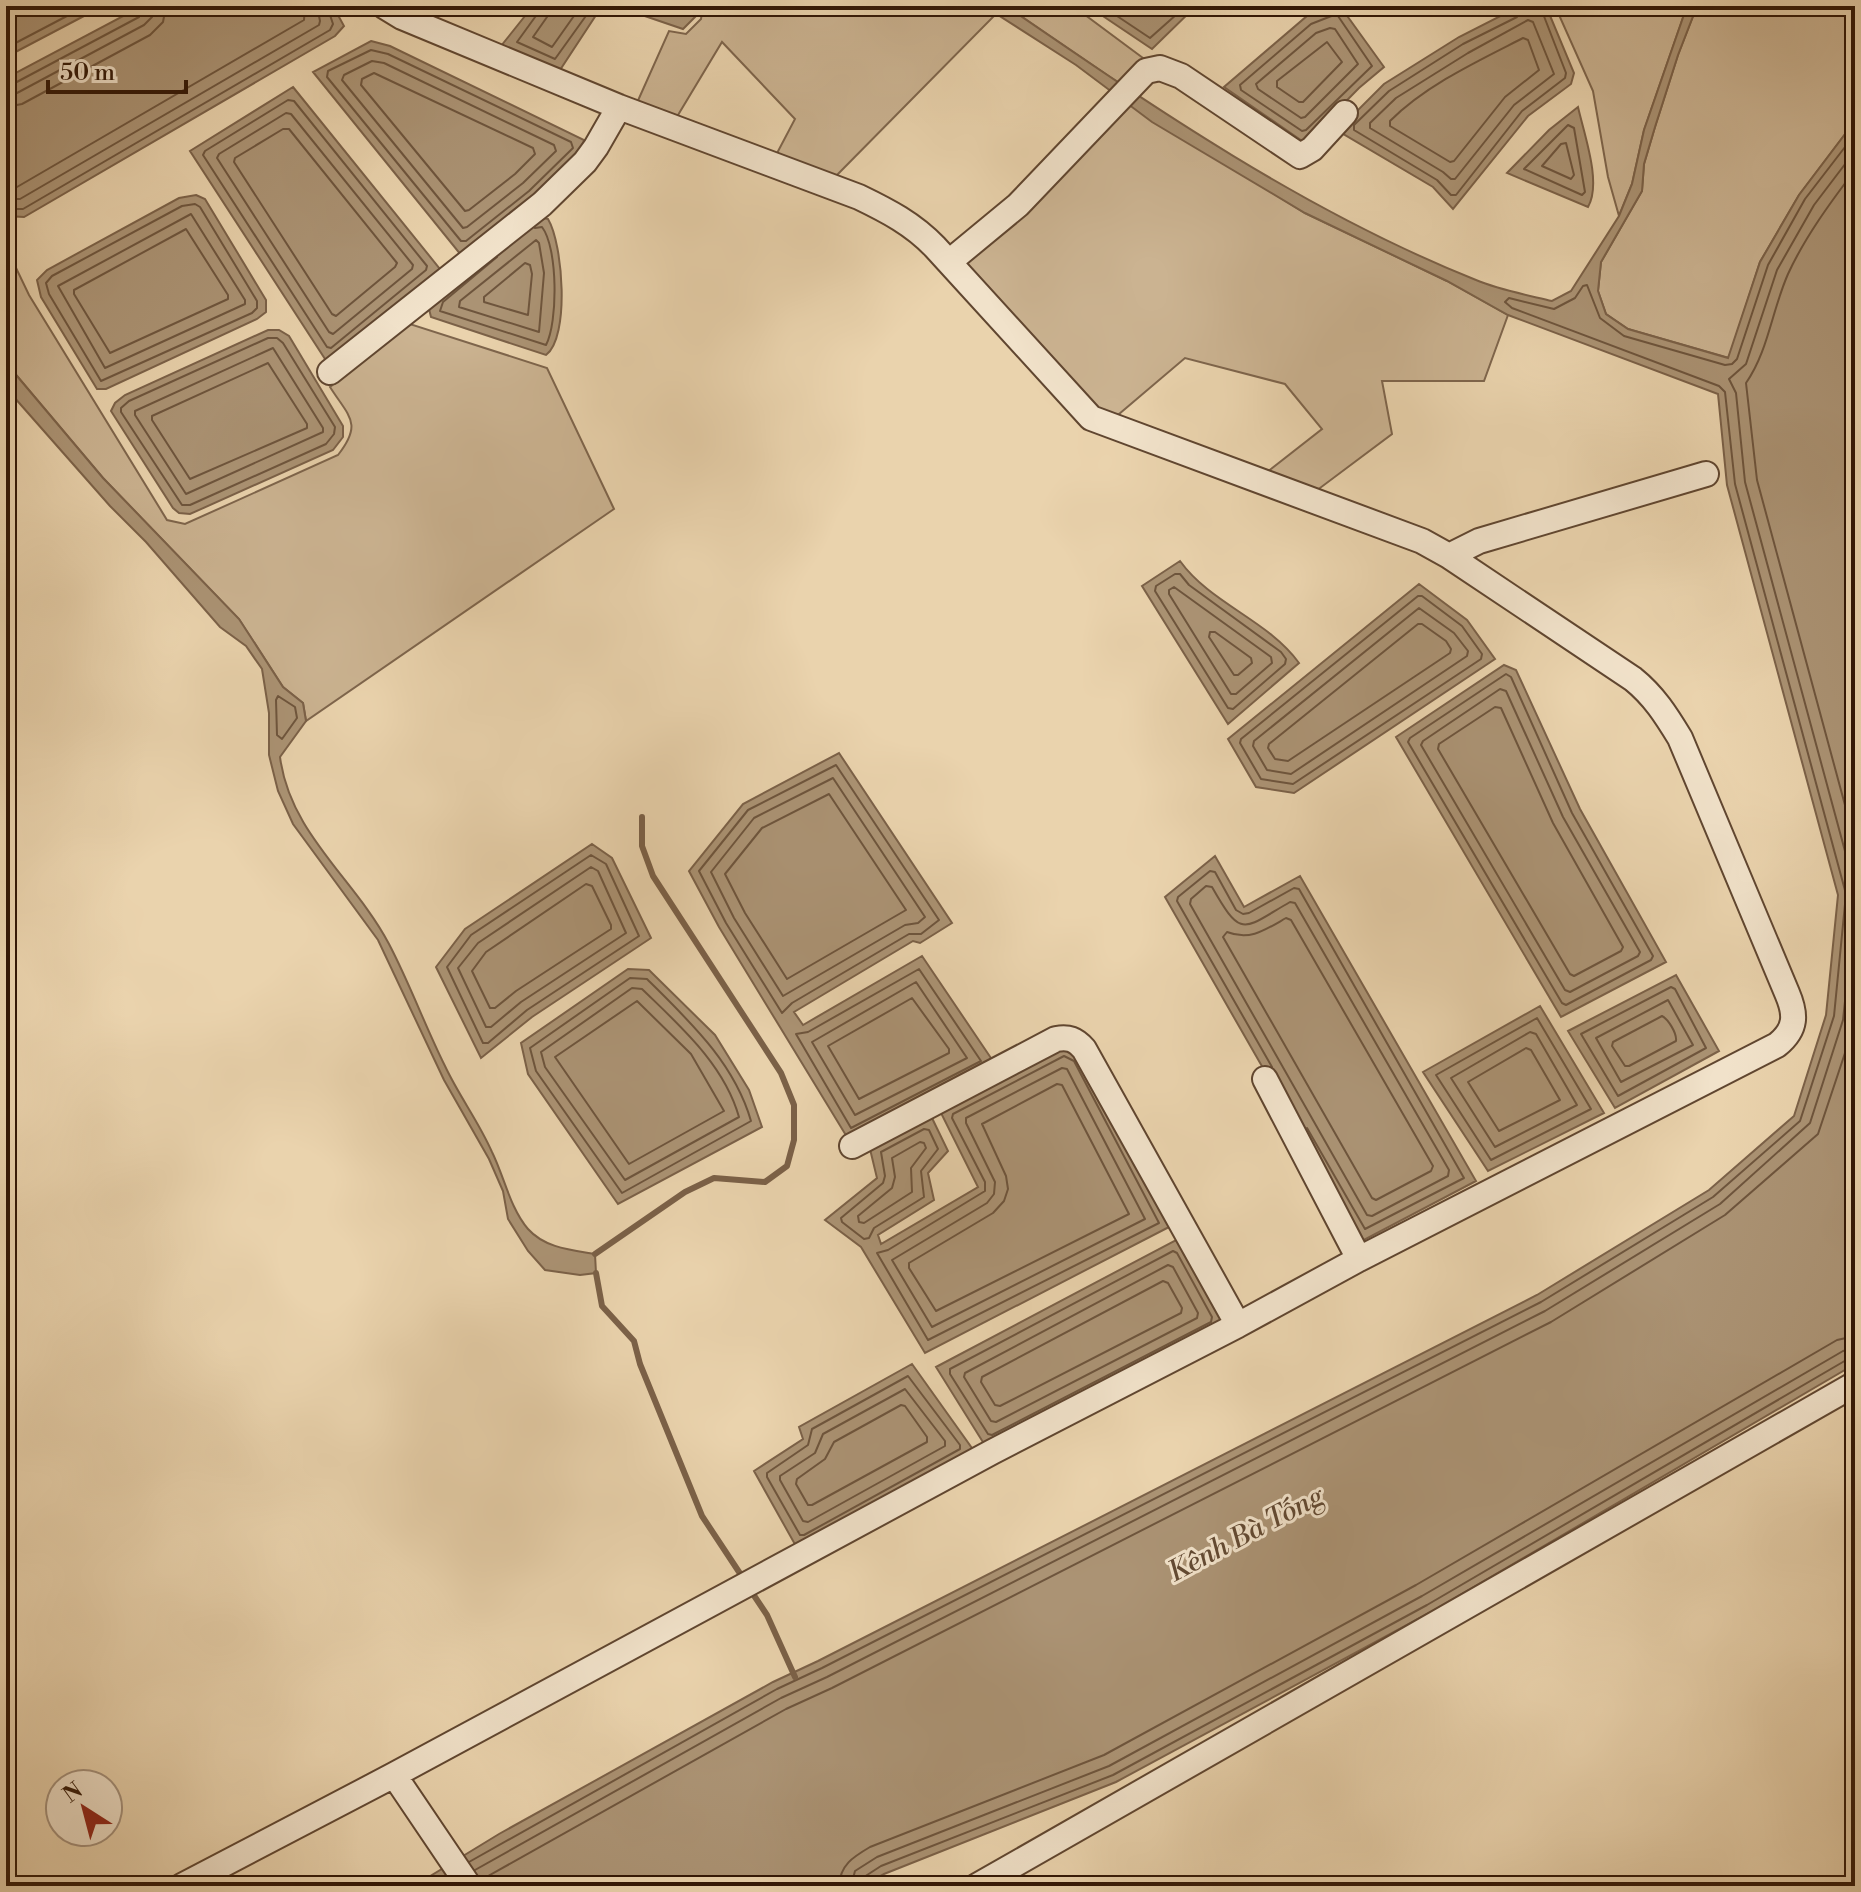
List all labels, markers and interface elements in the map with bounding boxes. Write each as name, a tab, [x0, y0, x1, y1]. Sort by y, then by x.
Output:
scale bar	[48, 44, 186, 94]
text: 50 m	[60, 58, 115, 88]
water label: Kênh Bà Tống	[1162, 1478, 1331, 1590]
north arrow	[44, 1768, 124, 1848]
text: N	[58, 1777, 89, 1809]

